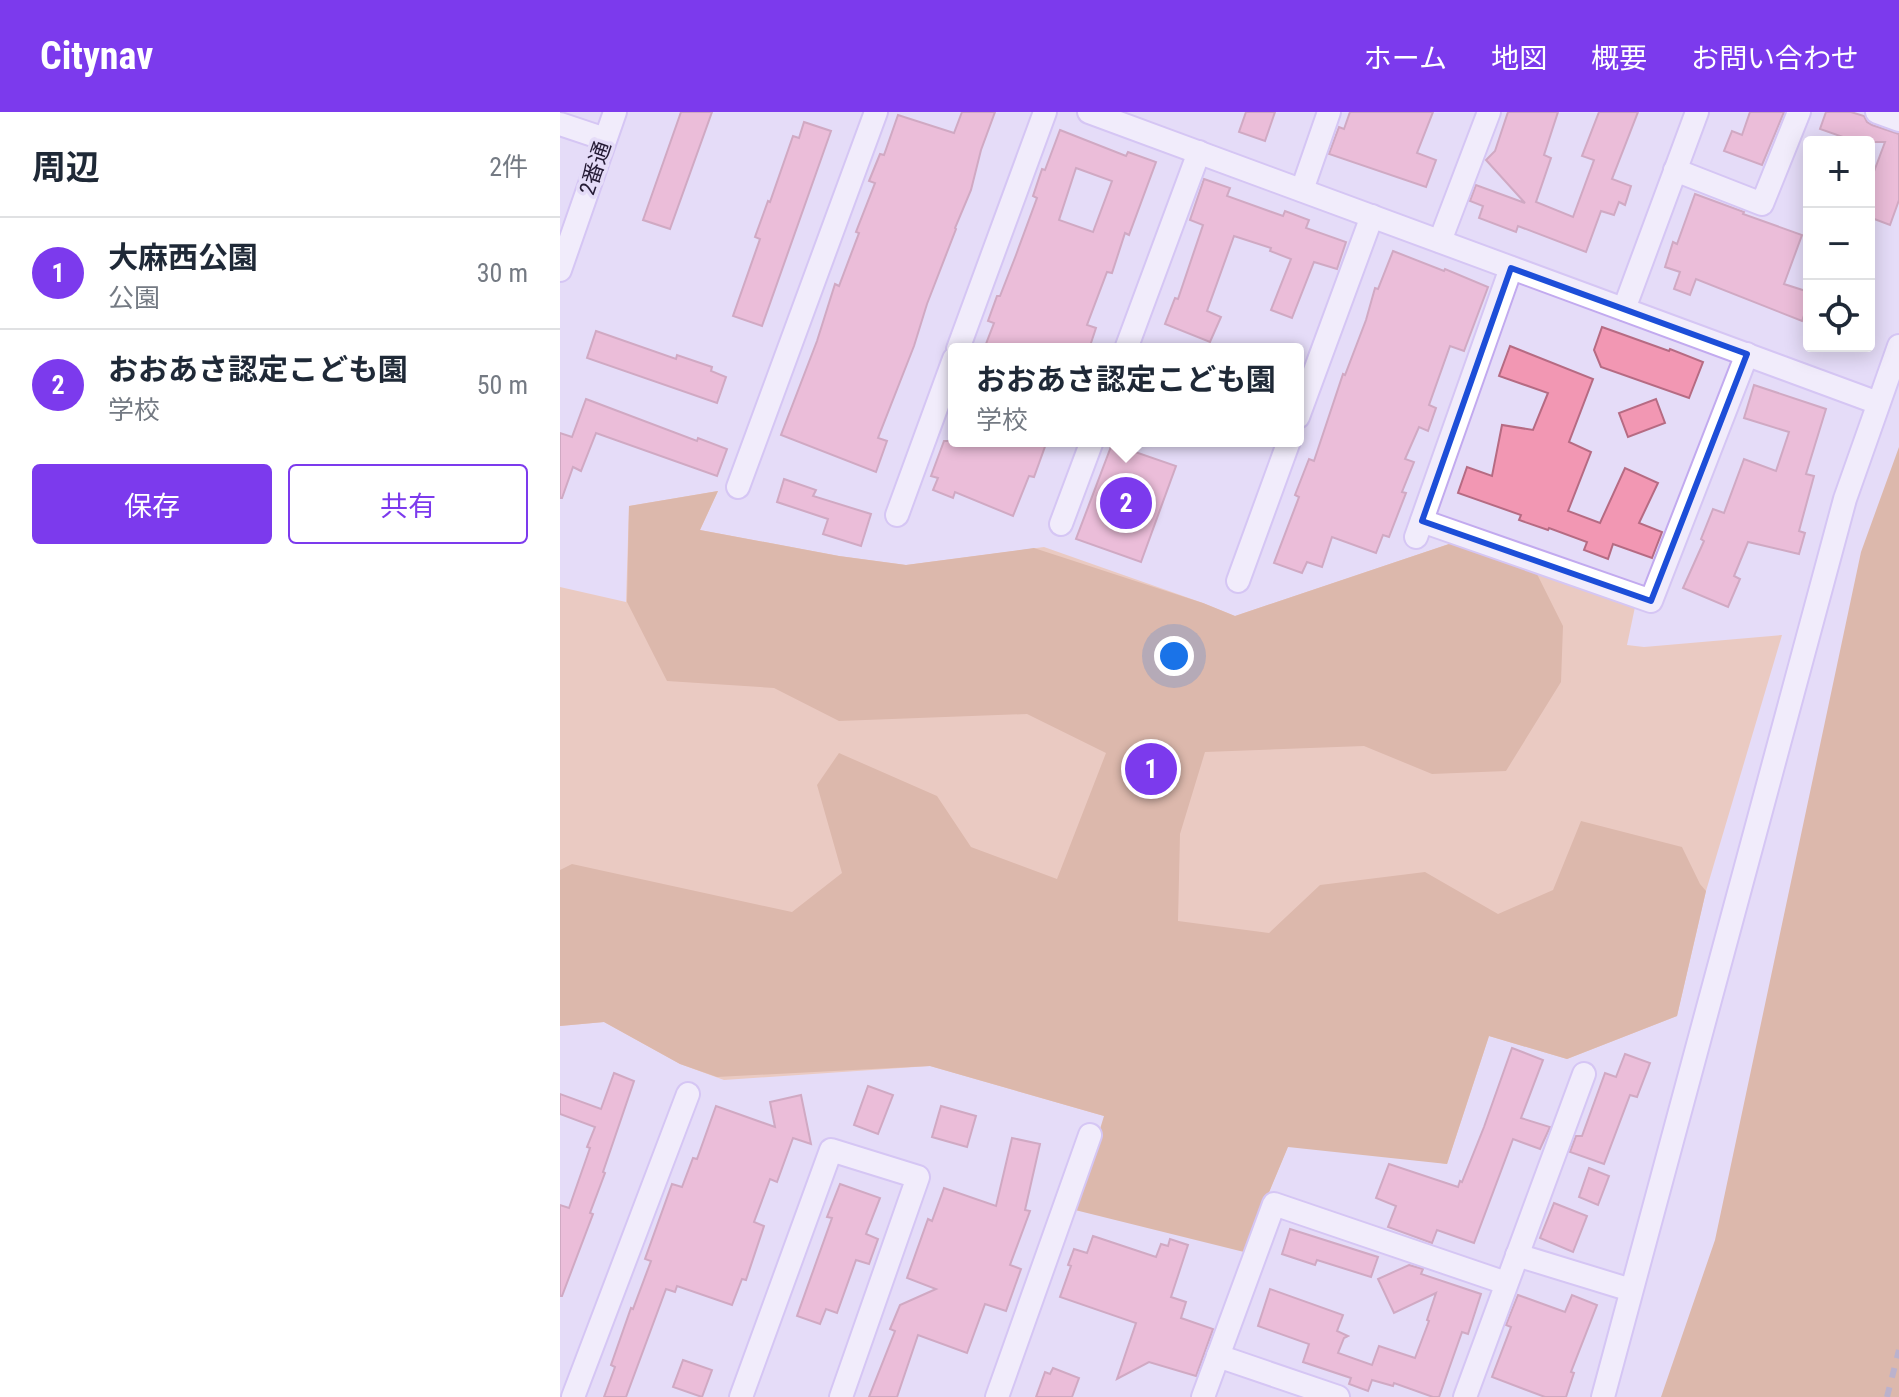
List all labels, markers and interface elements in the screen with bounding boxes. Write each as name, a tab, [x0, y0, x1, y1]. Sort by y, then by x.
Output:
text: Citynav	[40, 34, 153, 78]
text: ホーム	[1364, 42, 1447, 75]
text: 地図	[1491, 42, 1547, 75]
text: 概要	[1591, 42, 1647, 75]
text: お問い合わせ	[1691, 42, 1859, 75]
map controls	[1803, 136, 1875, 352]
button: +	[1803, 136, 1875, 208]
street label: 2番通	[574, 138, 616, 198]
text: 周辺	[32, 147, 100, 187]
text: 2件	[489, 152, 528, 182]
button: −	[1803, 208, 1875, 280]
text: 大麻西公園	[108, 240, 258, 275]
text: 1	[51, 258, 65, 288]
text: 30 m	[477, 258, 528, 288]
button: locate	[1803, 280, 1875, 352]
text: 公園	[108, 283, 160, 313]
popup	[948, 343, 1304, 447]
text: おおあさ認定こども園	[108, 352, 408, 387]
text: おおあさ認定こども園	[976, 362, 1276, 397]
text: 2	[51, 370, 65, 400]
text: 50 m	[477, 370, 528, 400]
text: 学校	[108, 395, 160, 425]
text: 学校	[976, 405, 1028, 435]
button: 保存	[32, 464, 272, 544]
button: 共有	[288, 464, 528, 544]
pin: 2	[1100, 473, 1152, 533]
your location	[1154, 636, 1194, 676]
pin: 1	[1125, 739, 1177, 799]

